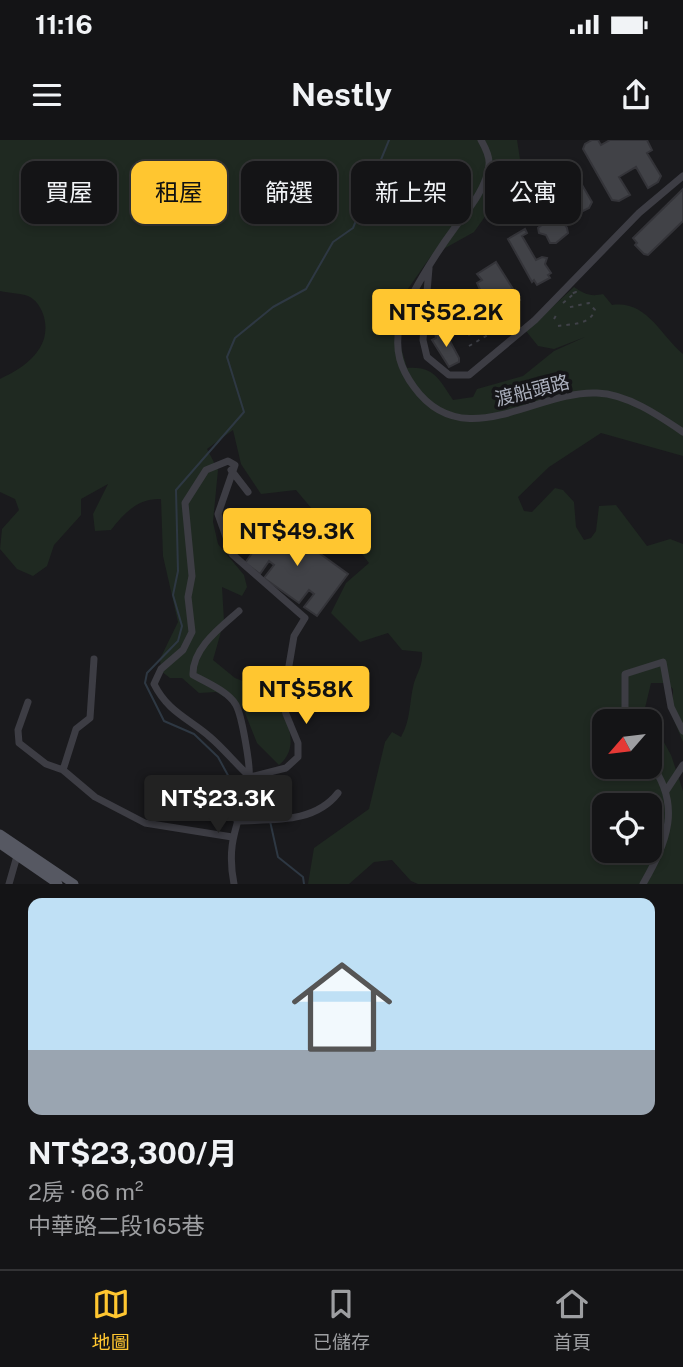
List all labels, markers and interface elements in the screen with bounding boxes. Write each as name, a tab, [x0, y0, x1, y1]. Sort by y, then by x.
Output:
text: 11:16	[35, 9, 93, 40]
icon: menu	[28, 76, 66, 114]
text: Nestly	[291, 76, 392, 113]
icon: share	[617, 76, 655, 114]
chip: 買屋	[21, 161, 117, 224]
chip: 租屋	[131, 161, 227, 224]
chip: 篩選	[241, 161, 337, 224]
chip: 新上架	[351, 161, 471, 224]
chip: 公寓	[485, 161, 581, 224]
pin: NT$52.2K	[374, 290, 518, 349]
text: NT$52.2K	[388, 298, 504, 325]
street label: 渡船頭路	[492, 370, 572, 410]
pin: NT$49.3K	[225, 508, 369, 568]
text: NT$49.3K	[239, 517, 355, 544]
pin: NT$58K	[249, 666, 363, 726]
text: NT$58K	[258, 675, 354, 702]
north arrow	[592, 709, 662, 779]
map controls	[592, 709, 662, 863]
pin: NT$23.3K	[146, 776, 290, 835]
text: NT$23.3K	[160, 784, 276, 811]
button: locate	[592, 793, 662, 863]
icon: home	[279, 944, 405, 1070]
text: NT$23,300/月	[28, 1135, 238, 1171]
text: 2房 · 66 m²	[28, 1178, 143, 1205]
text: 中華路二段165巷	[28, 1212, 204, 1239]
tab: 地圖	[92, 1285, 130, 1354]
tab: 已儲存	[313, 1285, 370, 1354]
tab: 首頁	[553, 1285, 591, 1354]

